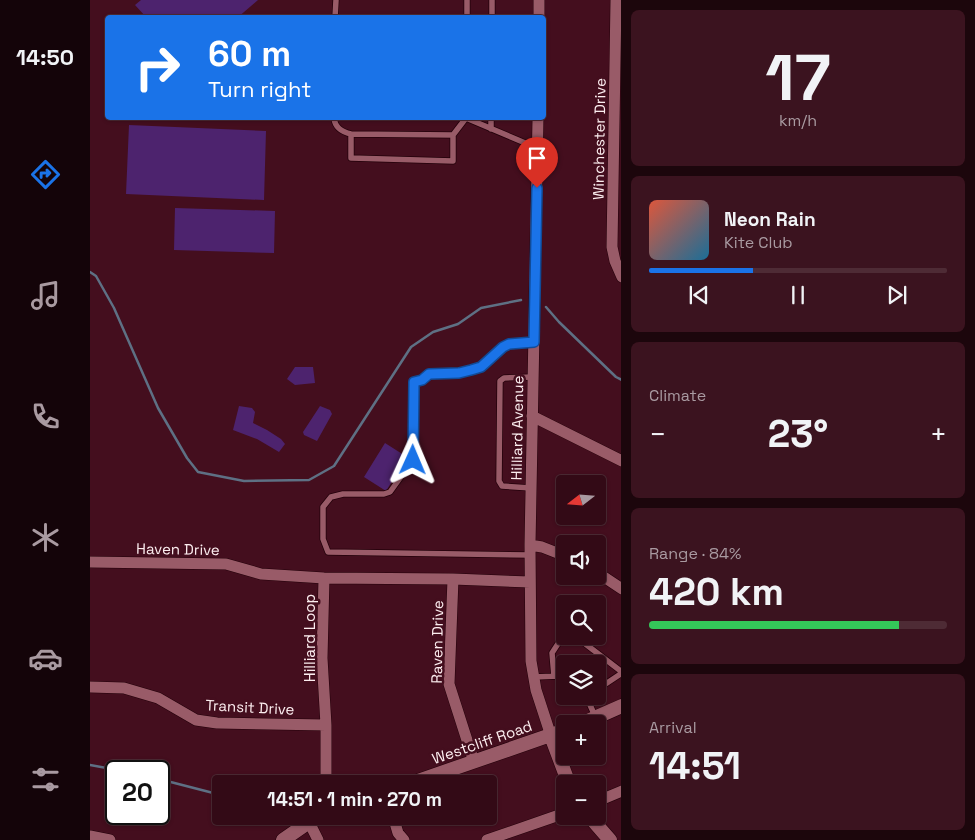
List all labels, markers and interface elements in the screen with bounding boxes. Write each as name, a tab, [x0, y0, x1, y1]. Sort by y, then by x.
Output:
text: 60 m	[208, 32, 291, 76]
icon: right	[125, 35, 190, 100]
text: 17	[765, 36, 831, 119]
text: 14:50	[16, 43, 74, 71]
text: Turn right	[208, 75, 311, 103]
street label: Winchester Drive	[588, 78, 610, 200]
text: km/h	[779, 110, 817, 131]
pin	[516, 137, 558, 188]
icon: arrive	[523, 144, 551, 172]
icon: directions	[28, 157, 63, 192]
text: Neon Rain	[724, 207, 816, 232]
text: Kite Club	[724, 232, 793, 253]
icon: music	[28, 278, 63, 313]
icon: previous	[685, 281, 713, 309]
icon: pause	[784, 281, 812, 309]
icon: next	[883, 281, 911, 309]
street label: Hilliard Avenue	[507, 375, 527, 481]
text: Climate	[649, 385, 706, 406]
icon: phone	[28, 399, 63, 434]
text: 23°	[768, 410, 828, 458]
text: −	[649, 416, 666, 452]
text: +	[930, 416, 947, 452]
position arrow	[386, 433, 438, 485]
north arrow	[556, 475, 606, 525]
map controls	[556, 475, 606, 825]
icon: climate	[28, 520, 63, 555]
button: sound	[556, 535, 606, 585]
street label: Haven Drive	[136, 539, 220, 559]
text: Range · 84%	[649, 543, 741, 564]
text: 420 km	[649, 568, 784, 616]
street label: Hilliard Loop	[300, 594, 319, 682]
button: search	[556, 595, 606, 645]
street label: Raven Drive	[427, 600, 447, 684]
icon: car	[28, 641, 63, 676]
button: layers	[556, 655, 606, 705]
street label: Transit Drive	[205, 695, 295, 719]
button: +	[556, 715, 606, 765]
street label: Westcliff Road	[429, 716, 535, 768]
text: Arrival	[649, 717, 697, 738]
text: 14:51	[649, 742, 741, 790]
speed limit sign: 20	[105, 760, 170, 825]
icon: filters	[28, 762, 63, 797]
button: −	[556, 775, 606, 825]
text: 14:51 · 1 min · 270 m	[267, 787, 442, 812]

